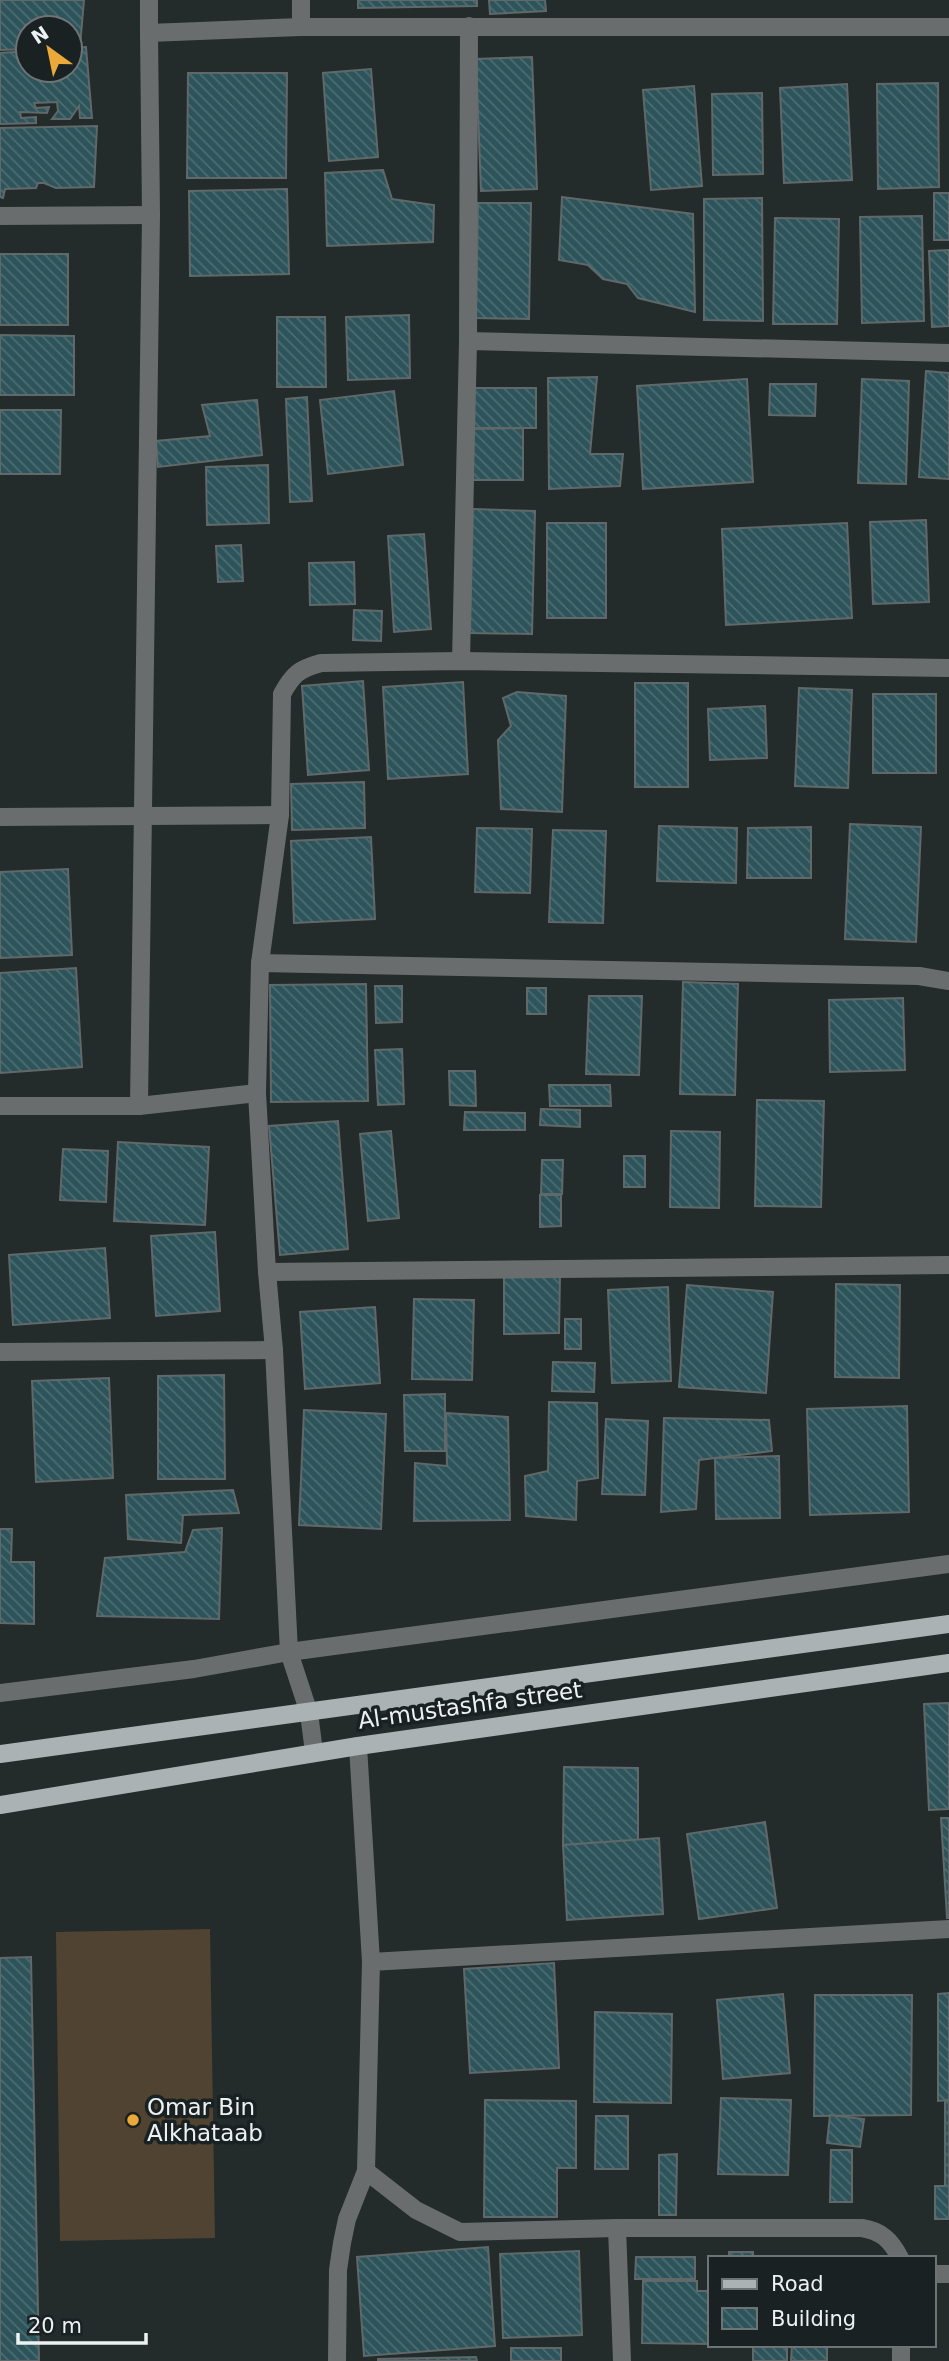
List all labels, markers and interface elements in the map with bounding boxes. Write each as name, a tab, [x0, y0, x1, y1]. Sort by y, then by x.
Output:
north arrow	[14, 14, 84, 84]
text: N	[27, 21, 52, 48]
street label: Al-mustashfa street	[356, 1676, 584, 1734]
place label: Omar Bin Alkhataab	[147, 2094, 263, 2146]
marker: Omar Bin Alkhataab	[125, 2112, 141, 2128]
legend	[708, 2256, 935, 2347]
text: Road	[771, 2272, 824, 2296]
scale bar	[18, 2302, 145, 2346]
text: Building	[771, 2307, 856, 2331]
text: 20 m	[28, 2314, 82, 2338]

